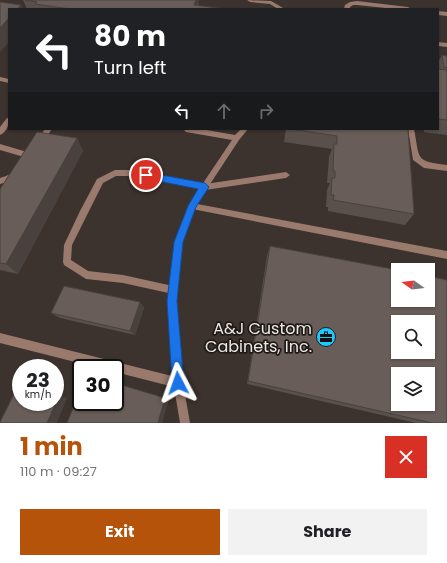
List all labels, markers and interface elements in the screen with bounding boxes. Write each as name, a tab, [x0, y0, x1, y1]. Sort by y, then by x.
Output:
text: 80 m	[94, 17, 166, 56]
icon: left	[28, 24, 80, 76]
text: Turn left	[94, 55, 166, 80]
icon: left	[171, 100, 193, 122]
icon: ahead	[213, 100, 235, 122]
icon: right	[255, 100, 277, 122]
pin	[129, 158, 163, 192]
icon: arrive	[135, 164, 157, 186]
north arrow	[391, 263, 435, 307]
map controls	[391, 263, 435, 411]
button: search	[391, 315, 435, 359]
place label: A&J Custom Cabinets, Inc.	[205, 317, 312, 358]
office icon: A&J Custom Cabinets, Inc.	[315, 326, 337, 348]
speed limit sign: 30	[72, 359, 124, 411]
position arrow	[157, 362, 199, 404]
text: 23	[26, 366, 50, 394]
button: layers	[391, 367, 435, 411]
text: km/h	[25, 387, 51, 402]
text: 1 min	[20, 430, 83, 463]
button: close	[385, 436, 427, 478]
text: 110 m · 09:27	[20, 462, 97, 481]
button: Exit	[20, 509, 220, 555]
button: Share	[228, 509, 427, 555]

